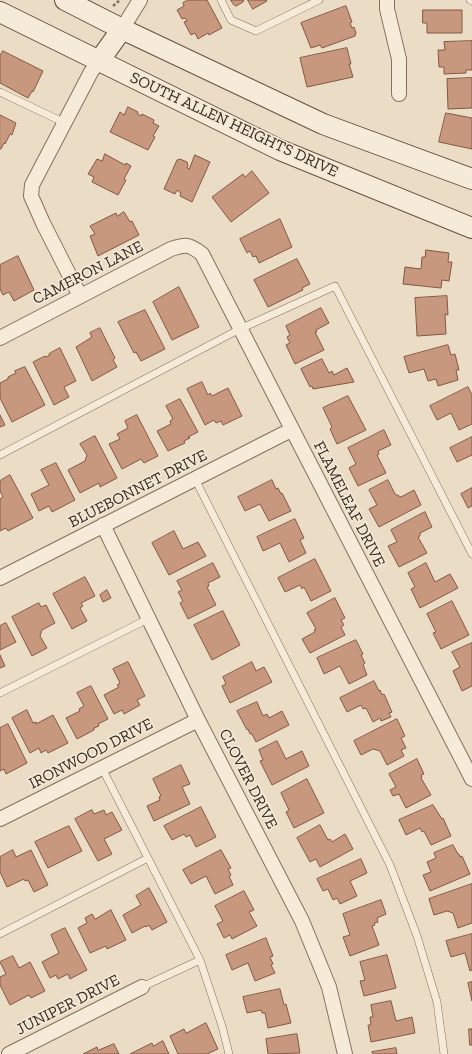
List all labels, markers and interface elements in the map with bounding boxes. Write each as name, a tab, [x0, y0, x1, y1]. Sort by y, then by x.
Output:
street label: SOUTH ALLEN HEIGHTS DRIVE	[127, 68, 341, 182]
street label: CAMERON LANE	[30, 237, 146, 309]
street label: FLAMELEAF DRIVE	[309, 438, 389, 570]
street label: BLUEBONNET DRIVE	[66, 446, 210, 532]
street label: IRONWOOD DRIVE	[26, 714, 156, 794]
street label: CLOVER DRIVE	[215, 726, 281, 832]
street label: JUNIPER DRIVE	[13, 971, 123, 1039]

